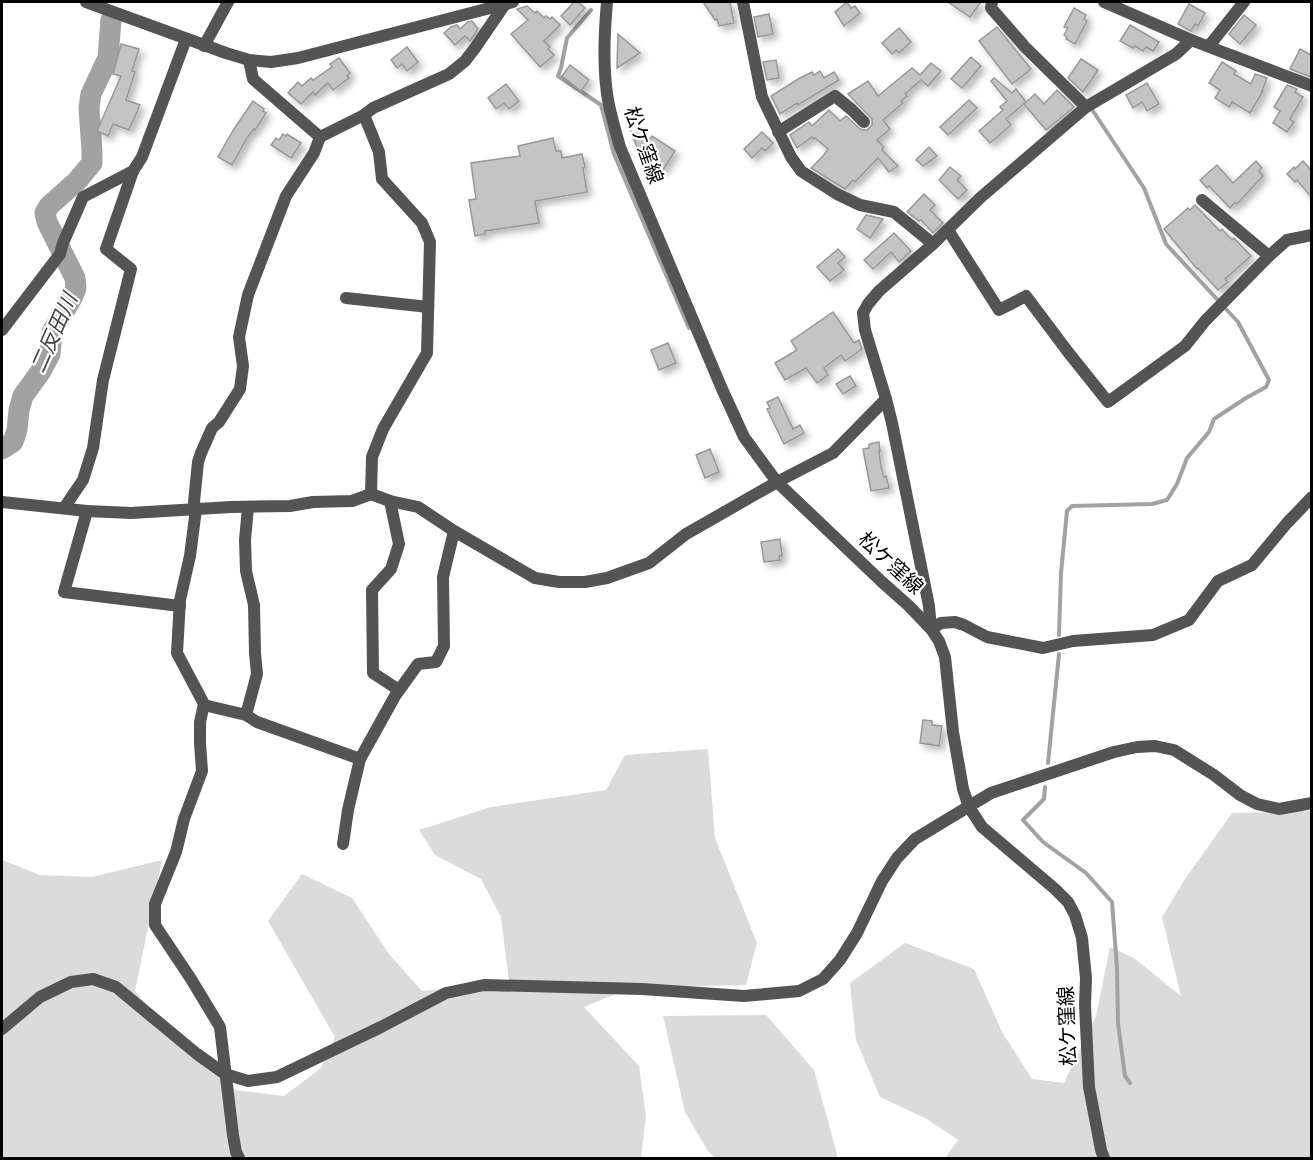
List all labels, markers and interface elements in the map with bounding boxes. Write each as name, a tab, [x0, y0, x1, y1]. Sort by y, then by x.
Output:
street label: 松ケ窪線	[620, 103, 668, 187]
water label: 二反田川	[26, 288, 83, 376]
street label: 松ケ窪線	[854, 527, 928, 599]
street label: 松ケ窪線	[1054, 986, 1080, 1066]

